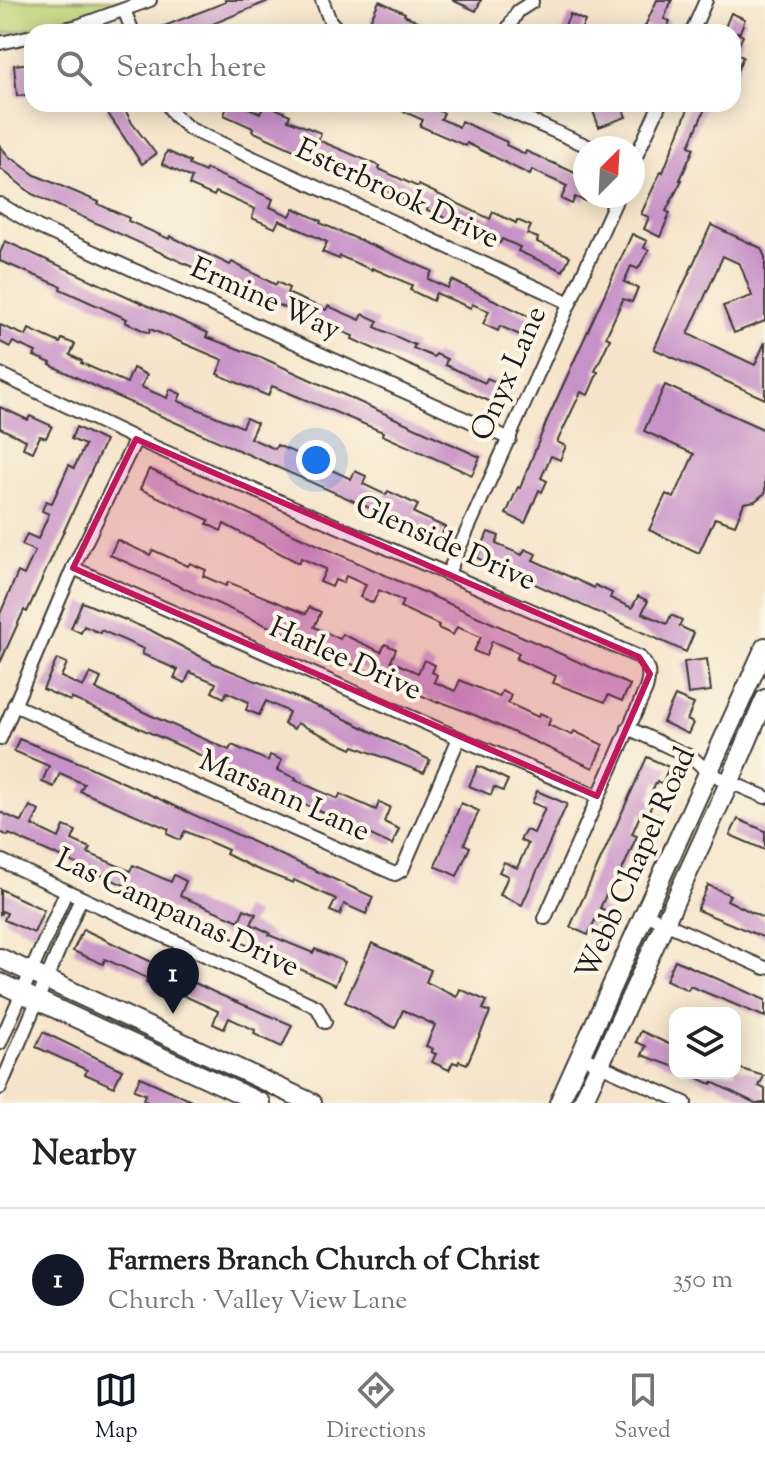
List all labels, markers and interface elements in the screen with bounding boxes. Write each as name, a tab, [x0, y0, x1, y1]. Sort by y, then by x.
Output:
search box	[24, 24, 741, 112]
icon: search	[52, 46, 96, 90]
text: Search here	[116, 47, 266, 90]
street label: Esterbrook Drive	[288, 129, 506, 261]
north arrow	[573, 136, 645, 208]
street label: Ermine Way	[183, 248, 347, 352]
street label: Onyx Lane	[461, 300, 559, 448]
your location	[296, 440, 336, 480]
street label: Glenside Drive	[348, 485, 542, 603]
street label: Harlee Drive	[262, 607, 428, 713]
street label: Marsann Lane	[192, 740, 376, 854]
street label: Webb Chapel Road	[566, 741, 708, 987]
street label: Las Campanas Drive	[48, 839, 306, 989]
pin: 1	[147, 948, 199, 1014]
map controls	[669, 1007, 741, 1079]
button: layers	[669, 1007, 741, 1079]
text: Nearby	[32, 1131, 137, 1180]
text: Farmers Branch Church of Christ	[108, 1240, 540, 1283]
text: 1	[54, 1262, 62, 1299]
text: 350 m	[673, 1262, 733, 1299]
text: Church · Valley View Lane	[108, 1283, 407, 1320]
tab: Map	[94, 1368, 138, 1448]
tab: Directions	[327, 1368, 426, 1448]
tab: Saved	[614, 1368, 671, 1448]

